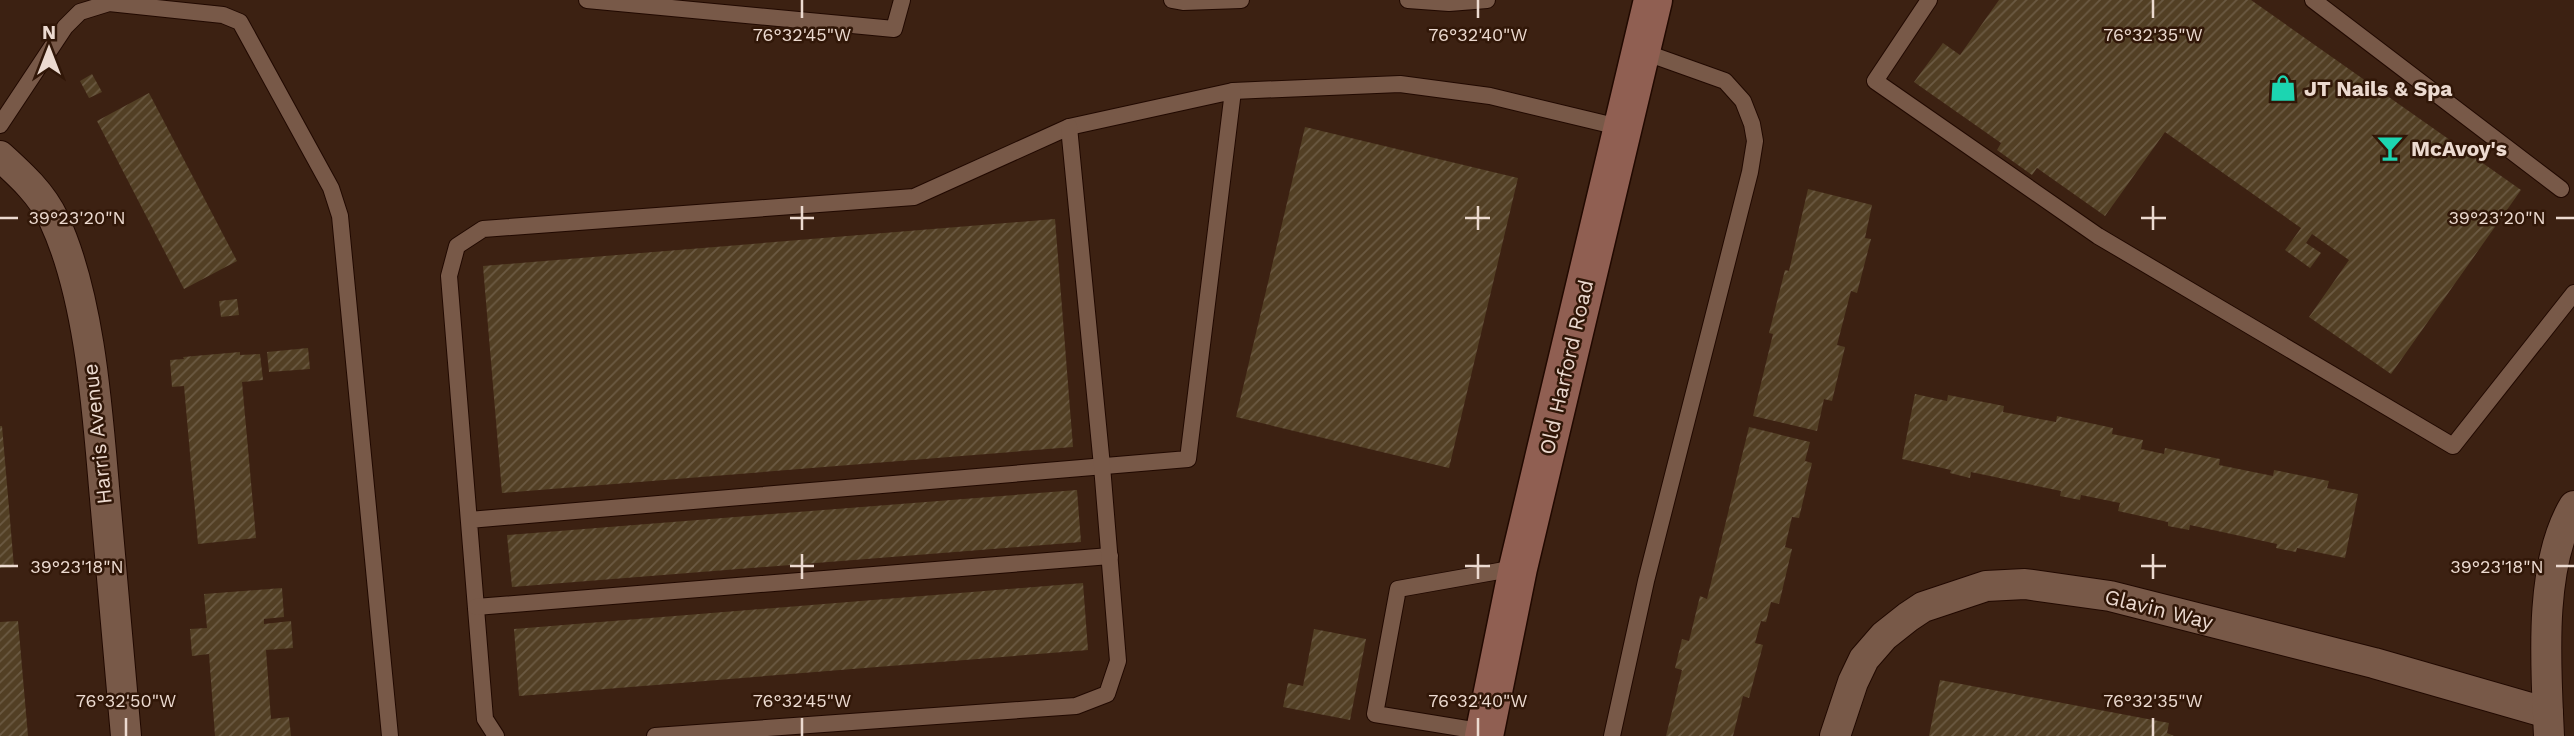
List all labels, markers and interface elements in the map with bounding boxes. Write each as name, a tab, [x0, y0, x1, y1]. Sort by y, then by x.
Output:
north arrow	[14, 14, 84, 84]
text: N	[42, 21, 56, 44]
text: 76°32'45"W	[753, 24, 851, 45]
text: 76°32'40"W	[1428, 24, 1528, 45]
text: 76°32'35"W	[2103, 24, 2203, 45]
shop icon: JT Nails & Spa	[2268, 73, 2298, 103]
place label: JT Nails & Spa	[2304, 76, 2453, 101]
bar icon: McAvoy's	[2375, 133, 2405, 163]
place label: McAvoy's	[2411, 136, 2507, 161]
text: 39°23'20"N	[28, 207, 126, 228]
text: 39°23'20"N	[2448, 207, 2546, 228]
street label: Old Harford Road	[1534, 277, 1598, 457]
street label: Harris Avenue	[77, 362, 117, 506]
text: 39°23'18"N	[30, 556, 124, 577]
text: 39°23'18"N	[2450, 556, 2544, 577]
street label: Glavin Way	[2102, 583, 2216, 635]
text: 76°32'50"W	[76, 690, 176, 711]
text: 76°32'45"W	[753, 690, 851, 711]
text: 76°32'40"W	[1428, 690, 1528, 711]
text: 76°32'35"W	[2103, 690, 2203, 711]

